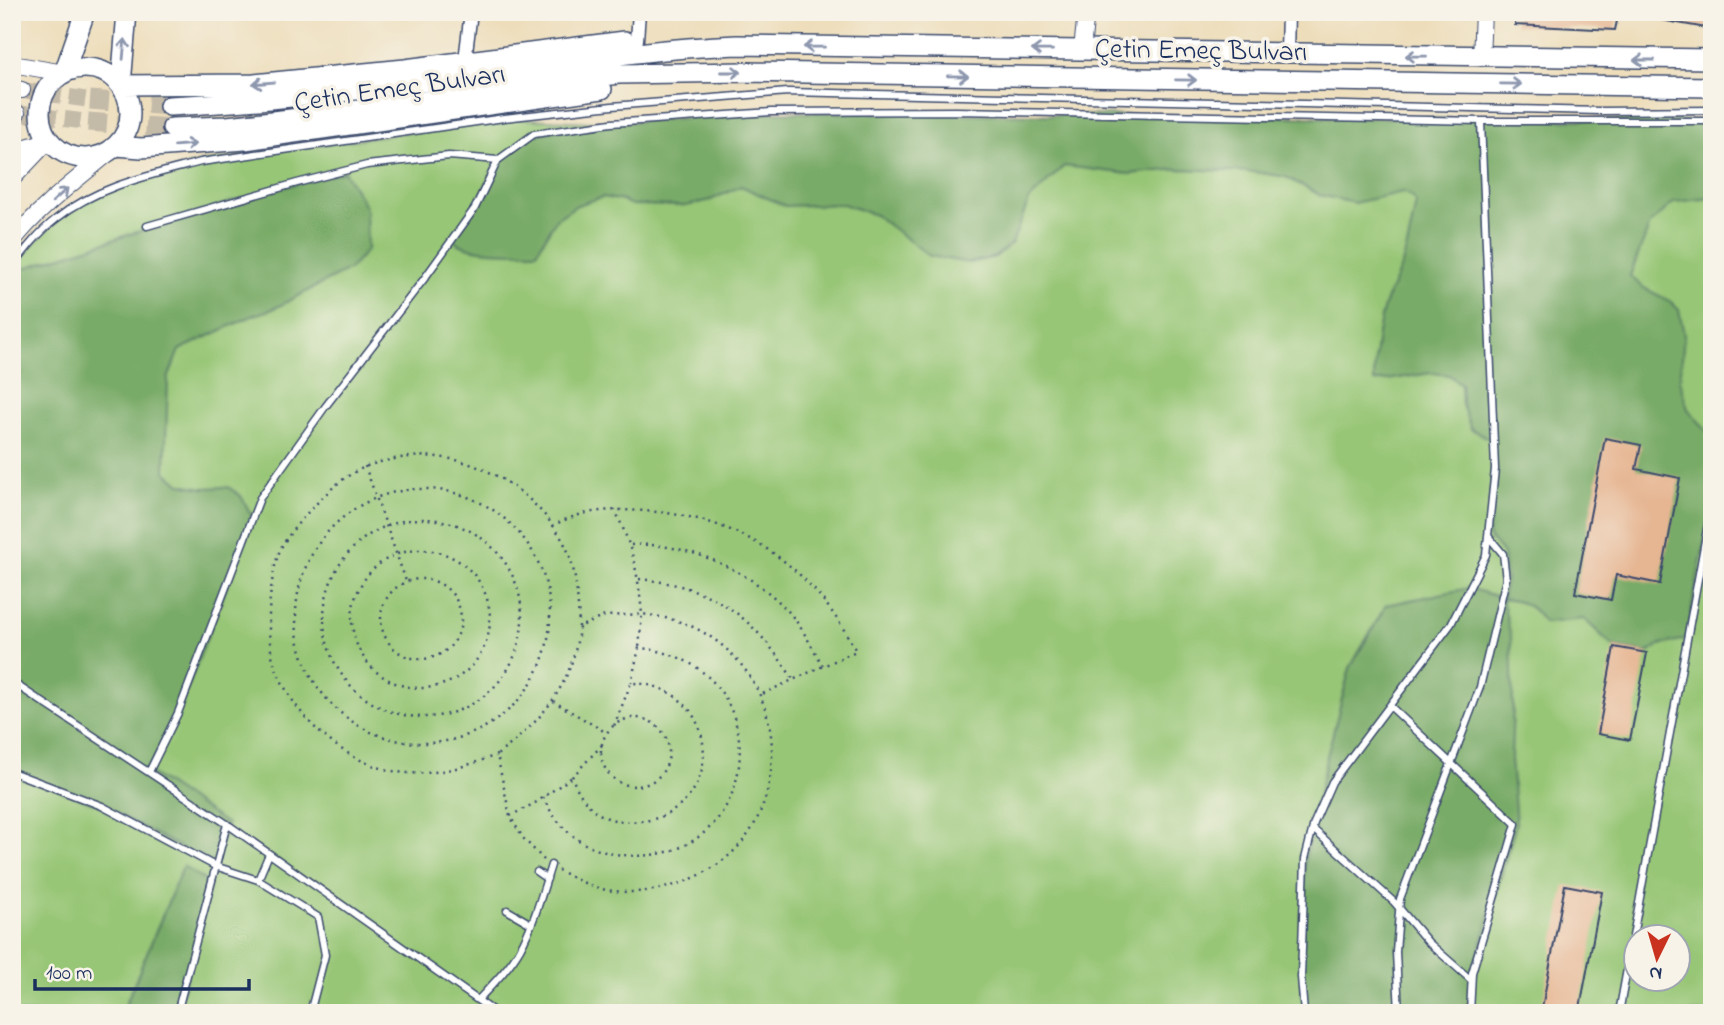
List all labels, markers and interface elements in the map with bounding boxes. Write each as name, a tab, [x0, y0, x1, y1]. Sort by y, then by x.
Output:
street label: Çetin Emeç Bulvarı	[1094, 30, 1308, 74]
one-way arrow	[118, 38, 131, 61]
one-way arrow	[803, 40, 826, 53]
one-way arrow	[1030, 43, 1053, 57]
one-way arrow	[1405, 50, 1428, 63]
one-way arrow	[1632, 53, 1655, 67]
street label: Çetin Emeç Bulvarı	[292, 55, 508, 125]
one-way arrow	[719, 65, 742, 79]
one-way arrow	[946, 69, 969, 82]
one-way arrow	[1174, 73, 1197, 86]
one-way arrow	[252, 77, 274, 90]
one-way arrow	[1499, 78, 1522, 91]
one-way arrow	[173, 138, 196, 151]
one-way arrow	[51, 186, 68, 203]
north arrow	[1622, 923, 1692, 993]
scale bar	[35, 948, 248, 992]
text: N	[1648, 958, 1663, 986]
text: 100 m	[46, 959, 92, 989]

